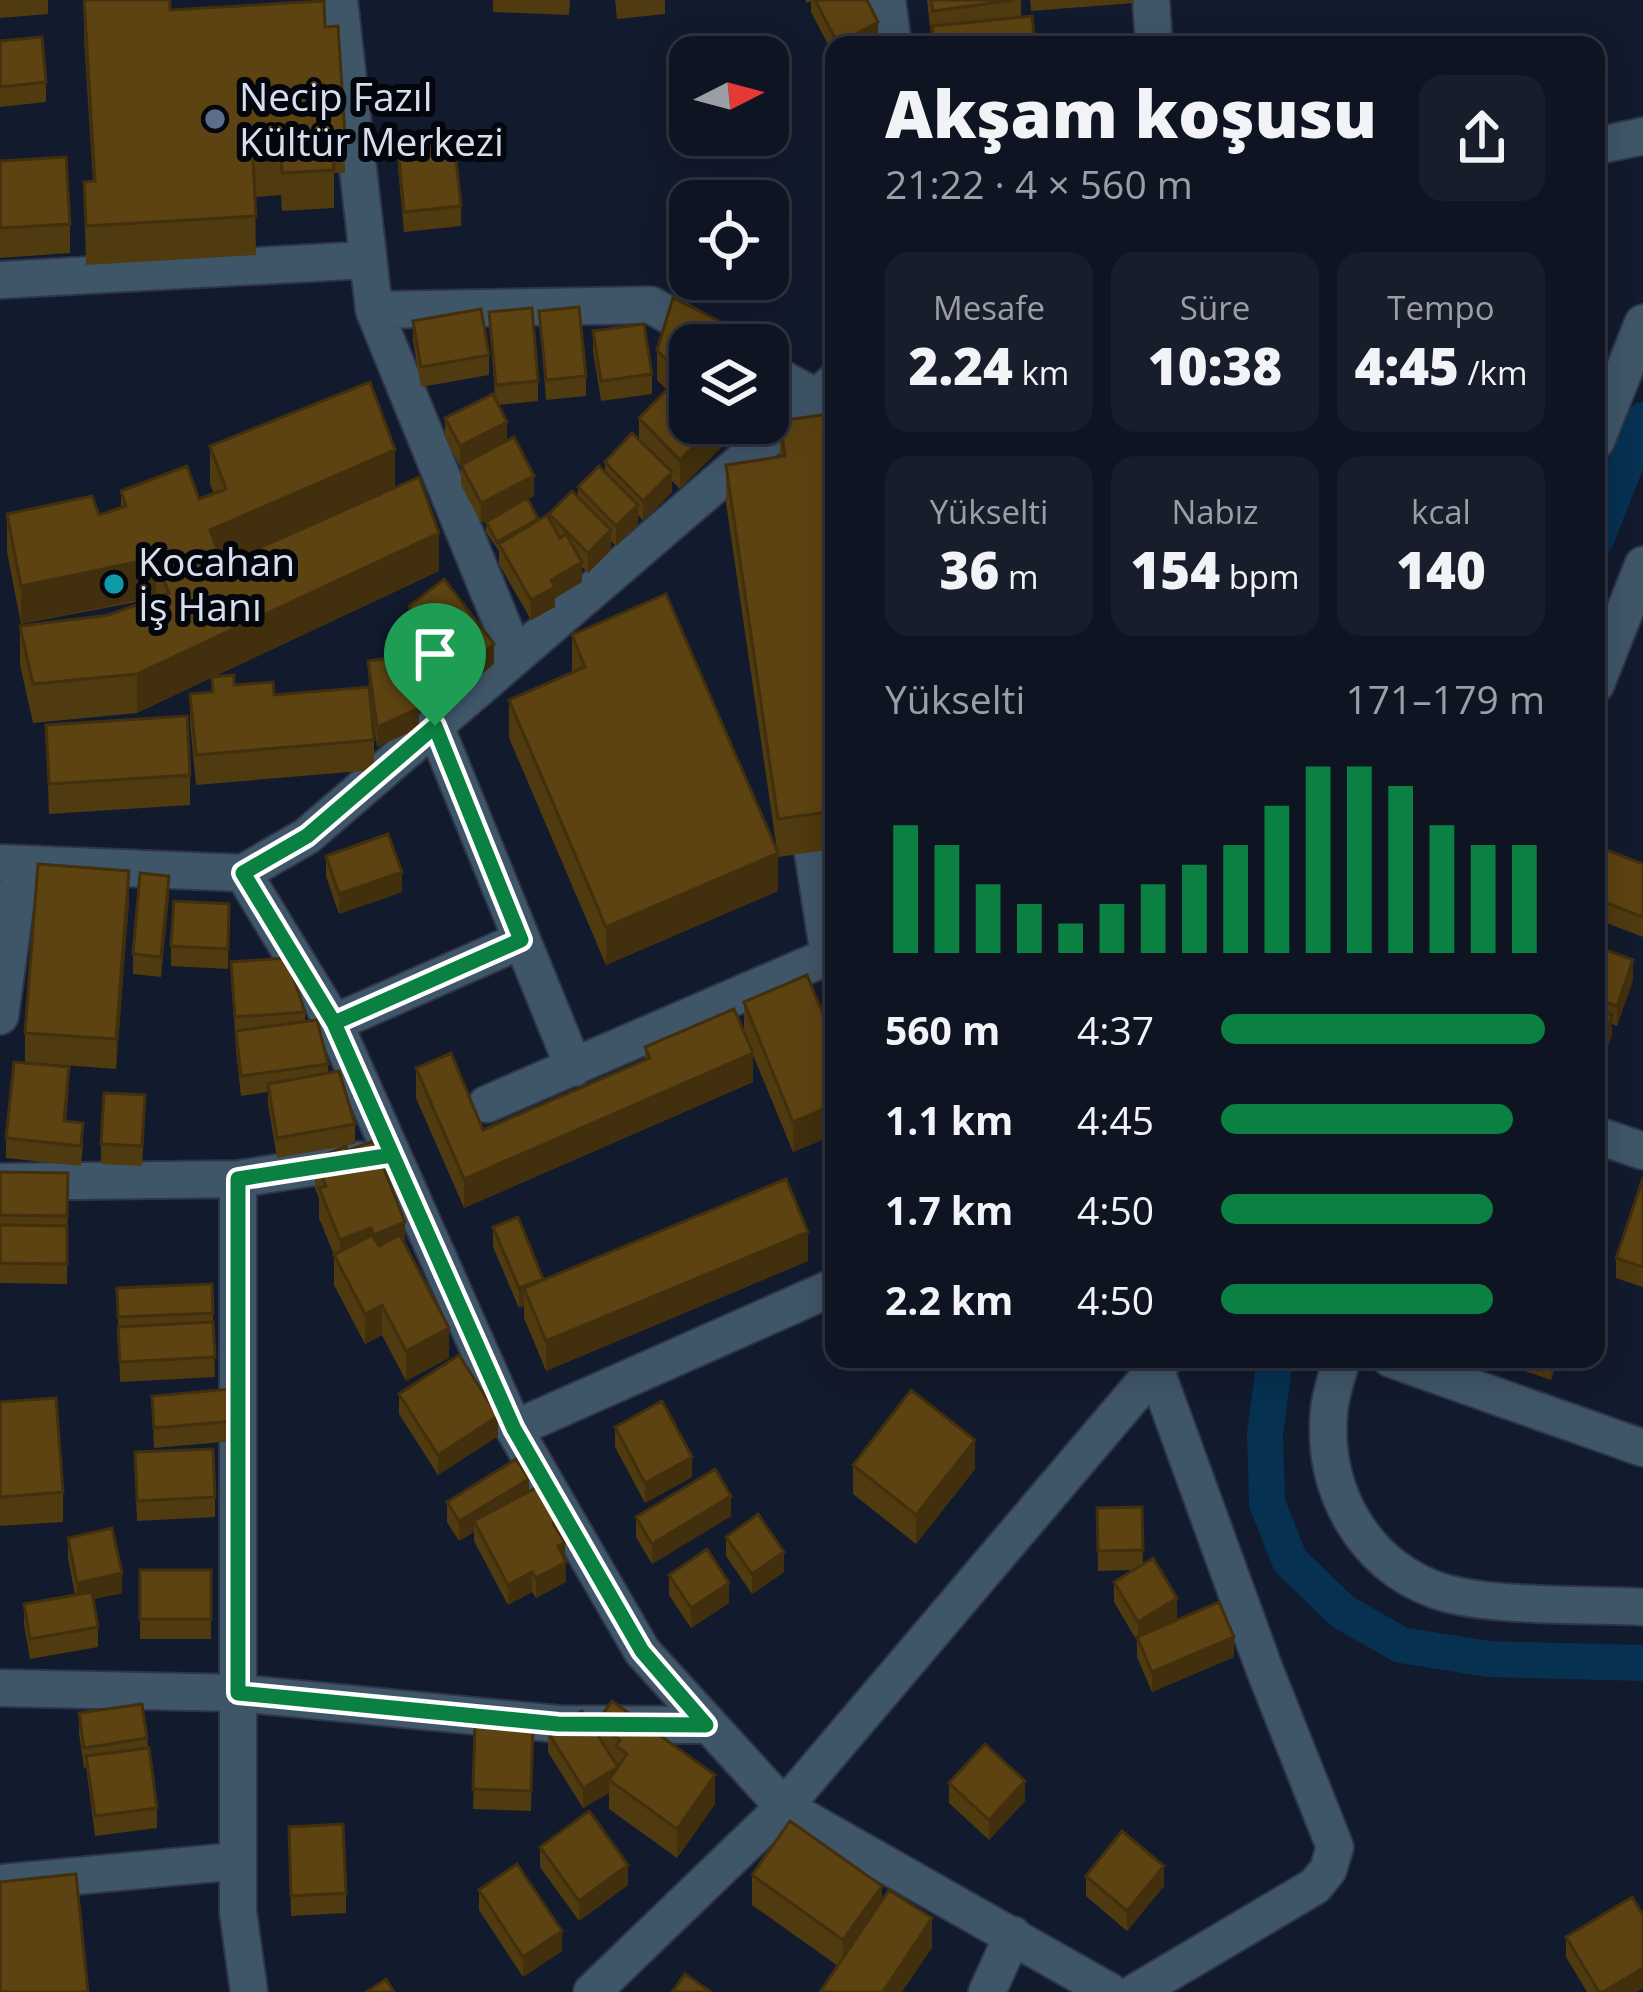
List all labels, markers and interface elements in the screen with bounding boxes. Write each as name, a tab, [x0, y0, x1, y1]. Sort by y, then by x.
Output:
north arrow	[669, 36, 789, 156]
map controls	[669, 36, 789, 444]
text: Akşam koşusu	[885, 67, 1377, 157]
place label: Necip Fazıl Kültür Merkezi	[239, 69, 504, 167]
button: share	[1419, 75, 1545, 201]
marker: Necip Fazıl Kültür Merkezi	[202, 106, 228, 132]
text: 21:22 · 4 × 560 m	[885, 157, 1193, 210]
button: locate	[669, 180, 789, 300]
text: Mesafe	[933, 285, 1045, 330]
text: Süre	[1180, 285, 1250, 330]
text: Tempo	[1387, 285, 1495, 330]
button: layers	[669, 324, 789, 444]
text: 2.24	[909, 330, 1013, 400]
text: 10:38	[1148, 330, 1282, 400]
text: 4:45	[1355, 330, 1459, 400]
text: km	[1013, 350, 1069, 395]
text: /km	[1459, 350, 1527, 395]
text: Yükselti	[930, 489, 1048, 534]
text: Nabız	[1171, 489, 1259, 534]
text: kcal	[1411, 489, 1471, 534]
place label: Kocahan İş Hanı	[138, 534, 295, 632]
text: 36	[940, 534, 999, 604]
text: 154	[1130, 534, 1220, 604]
text: 140	[1396, 534, 1486, 604]
text: m	[999, 554, 1038, 599]
text: bpm	[1220, 554, 1300, 599]
marker: Kocahan İş Hanı	[101, 571, 127, 597]
pin	[384, 603, 486, 726]
icon: arrive	[402, 621, 468, 687]
text: Yükselti	[885, 672, 1025, 725]
text: 171–179 m	[1345, 672, 1545, 725]
text: 560 m	[885, 1003, 1000, 1056]
text: 4:37	[1077, 1003, 1154, 1056]
text: 1.1 km	[885, 1093, 1013, 1146]
text: 4:45	[1077, 1093, 1154, 1146]
text: 1.7 km	[885, 1183, 1013, 1236]
text: 4:50	[1077, 1183, 1154, 1236]
text: 2.2 km	[885, 1273, 1013, 1326]
text: 4:50	[1077, 1273, 1154, 1326]

